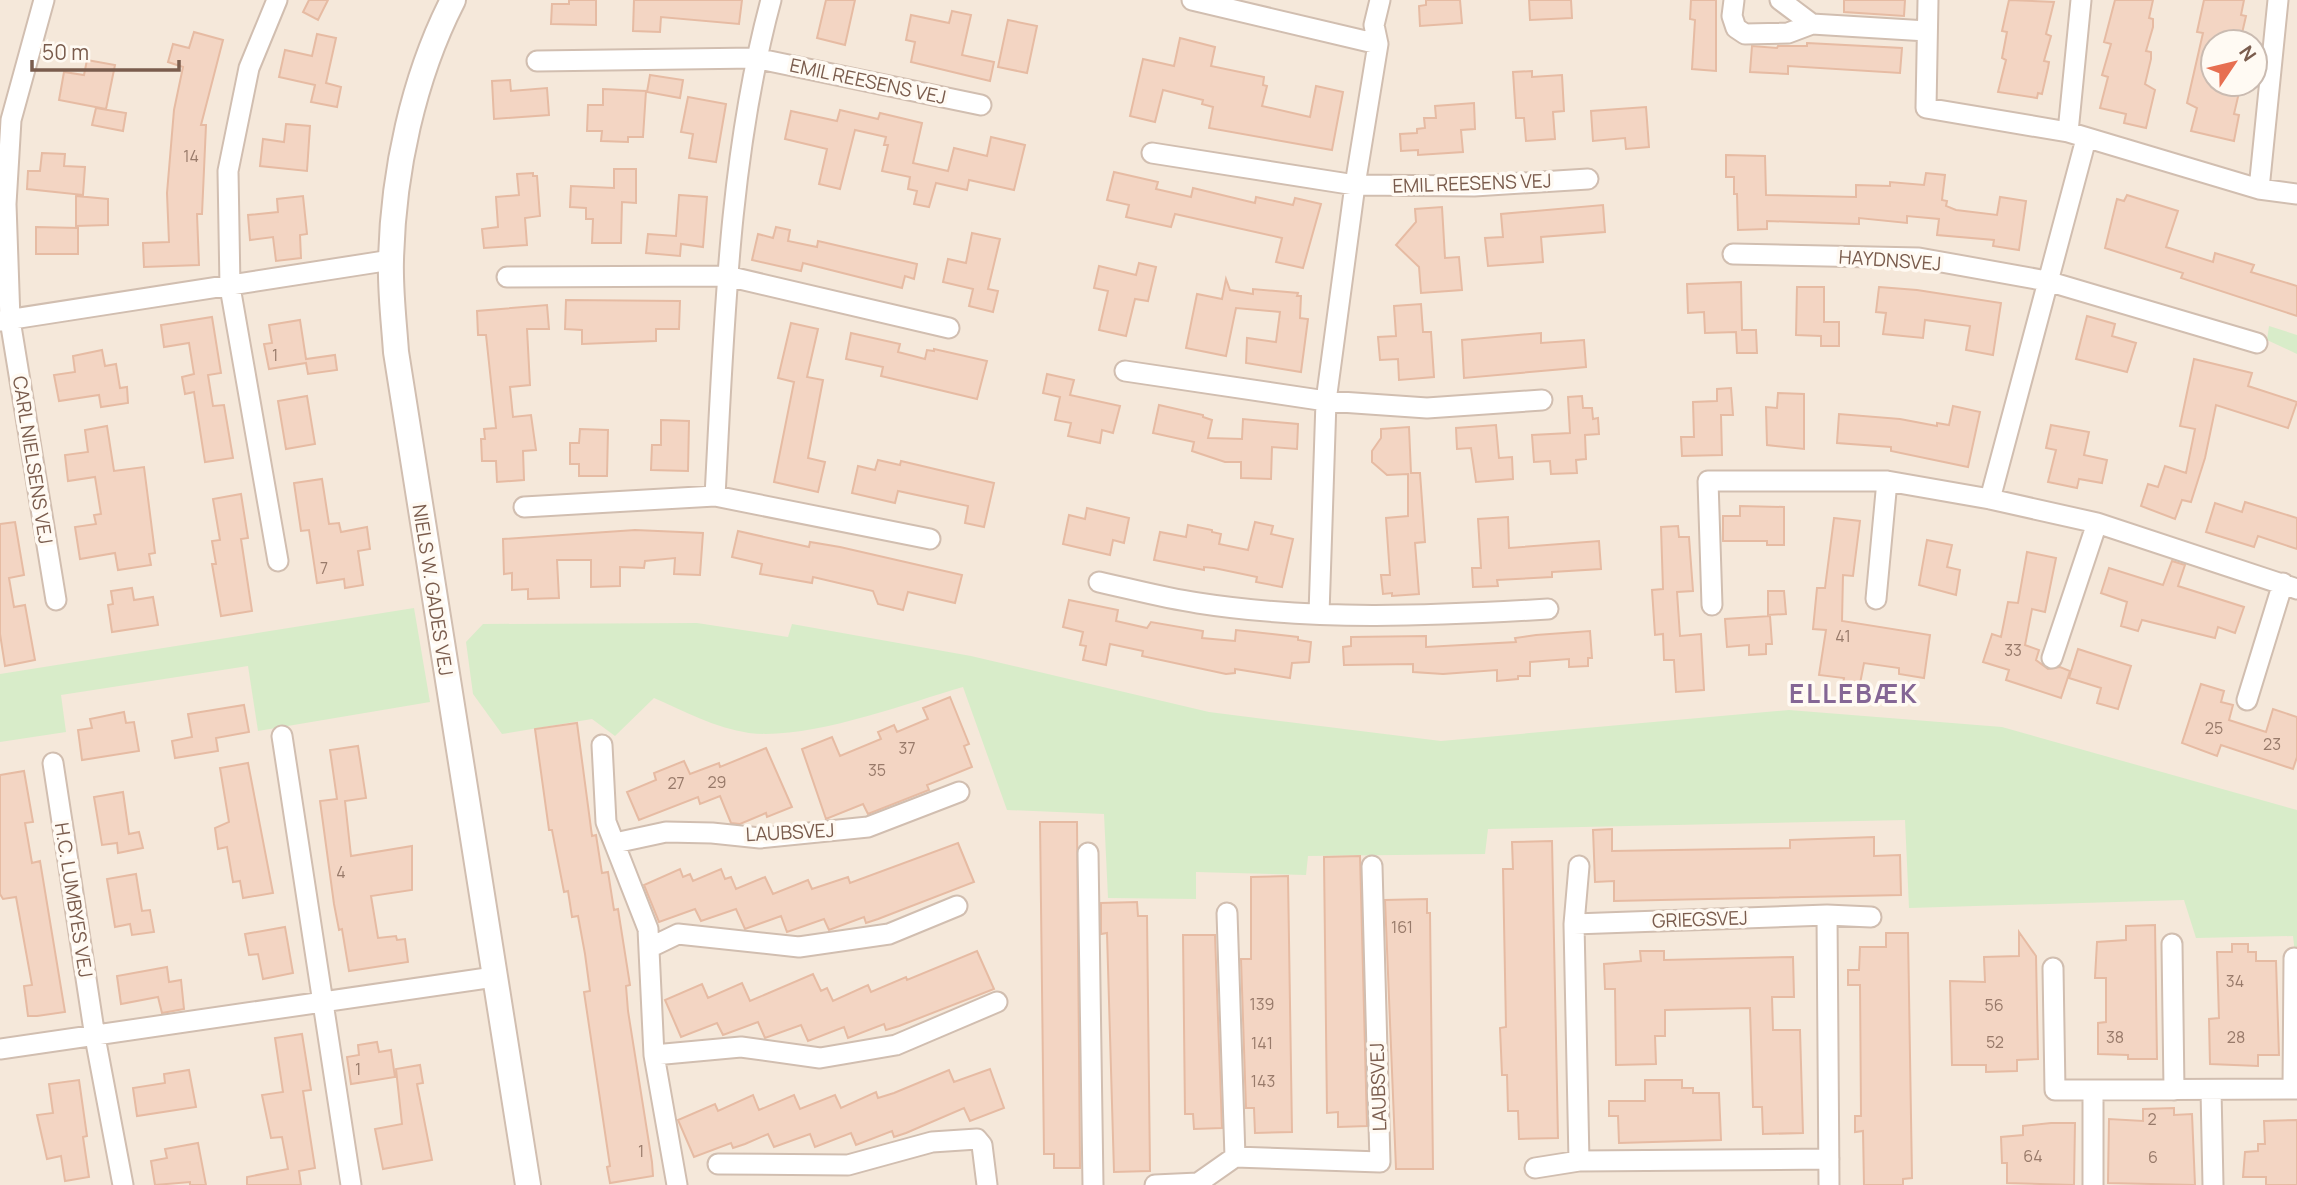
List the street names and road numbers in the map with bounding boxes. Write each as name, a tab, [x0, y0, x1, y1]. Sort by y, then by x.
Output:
street label: EMIL REESENS VEJ	[787, 52, 949, 110]
street label: EMIL REESENS VEJ	[1392, 167, 1552, 199]
street label: HAYDNSVEJ	[1838, 243, 1942, 277]
street label: CARL NIELSENS VEJ	[7, 374, 59, 546]
street label: NIELS W. GADES VEJ	[407, 502, 459, 678]
street label: LAUBSVEJ	[745, 817, 835, 847]
street label: H.C. LUMBYES VEJ	[49, 821, 99, 979]
street label: GRIEGSVEJ	[1652, 904, 1748, 934]
street label: LAUBSVEJ	[1363, 1042, 1393, 1132]

